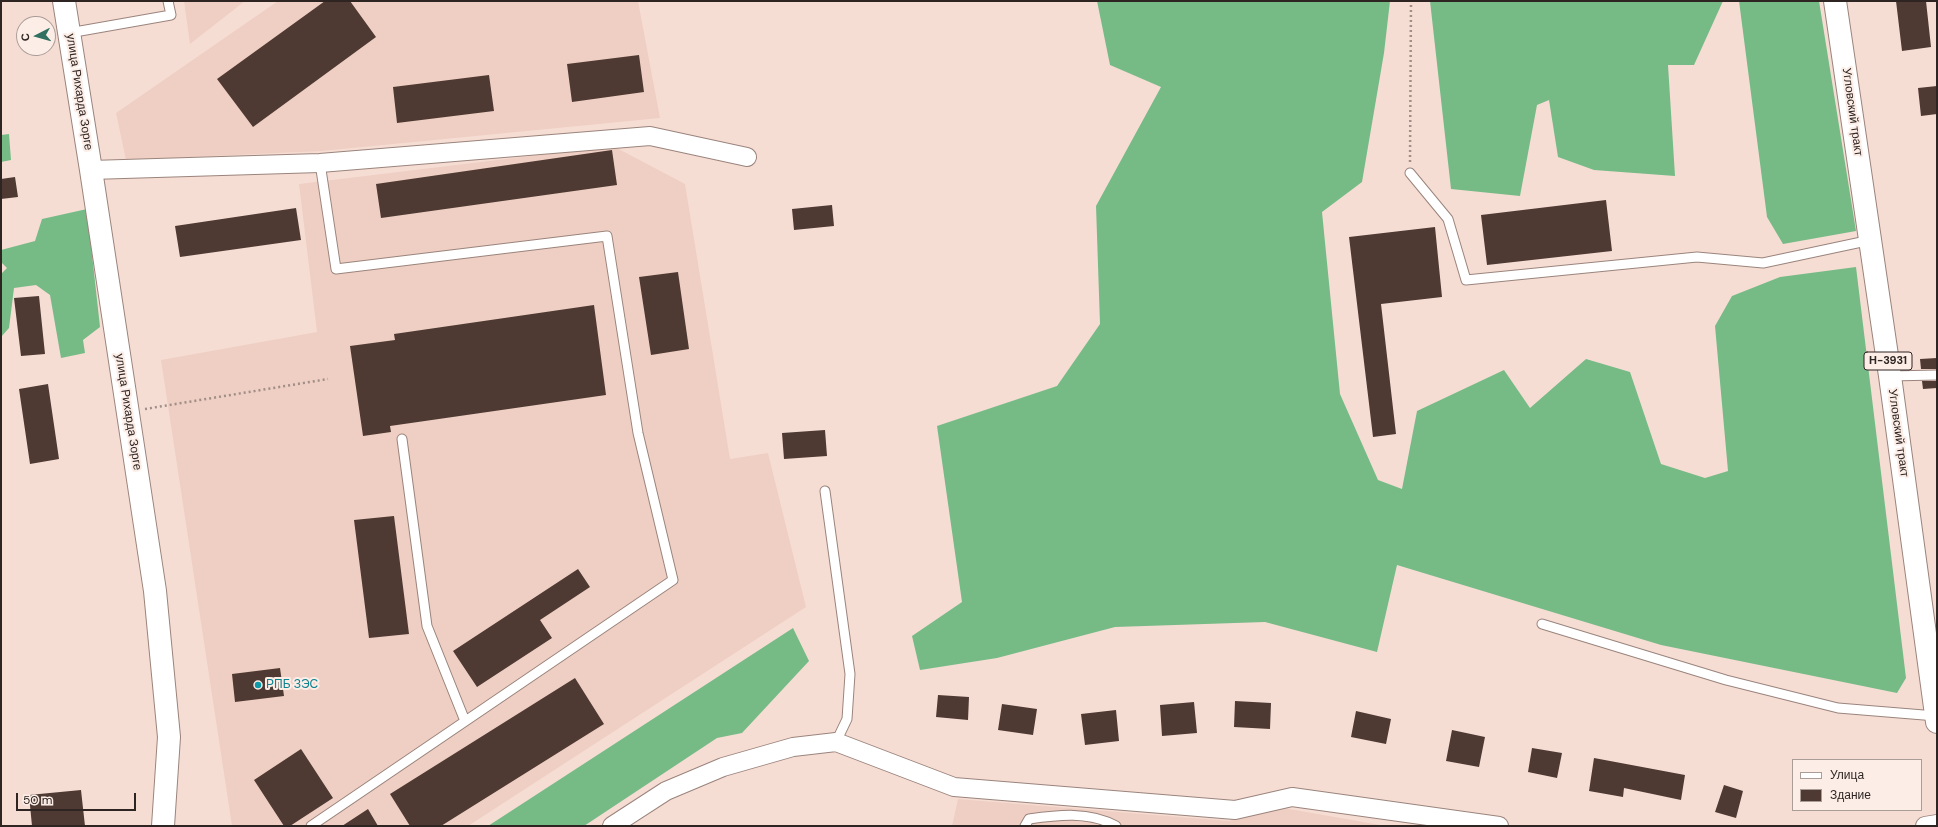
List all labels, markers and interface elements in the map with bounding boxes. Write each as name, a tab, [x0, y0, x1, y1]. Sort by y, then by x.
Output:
north arrow	[16, 16, 56, 56]
text: С	[18, 32, 32, 42]
street label: улица Рихарда Зорге	[63, 33, 95, 151]
street label: Угловский тракт	[1839, 67, 1865, 157]
road number: Н-3931	[1864, 352, 1912, 370]
street label: улица Рихарда Зорге	[112, 353, 144, 471]
street label: Угловский тракт	[1885, 388, 1911, 478]
place label: РПБ ЗЭС	[266, 678, 318, 692]
marker: РПБ ЗЭС	[253, 680, 263, 690]
legend	[1792, 759, 1922, 811]
text: Улица	[1830, 767, 1864, 783]
scale bar	[18, 785, 138, 811]
text: Здание	[1830, 787, 1871, 803]
text: 50 m	[23, 792, 52, 808]

